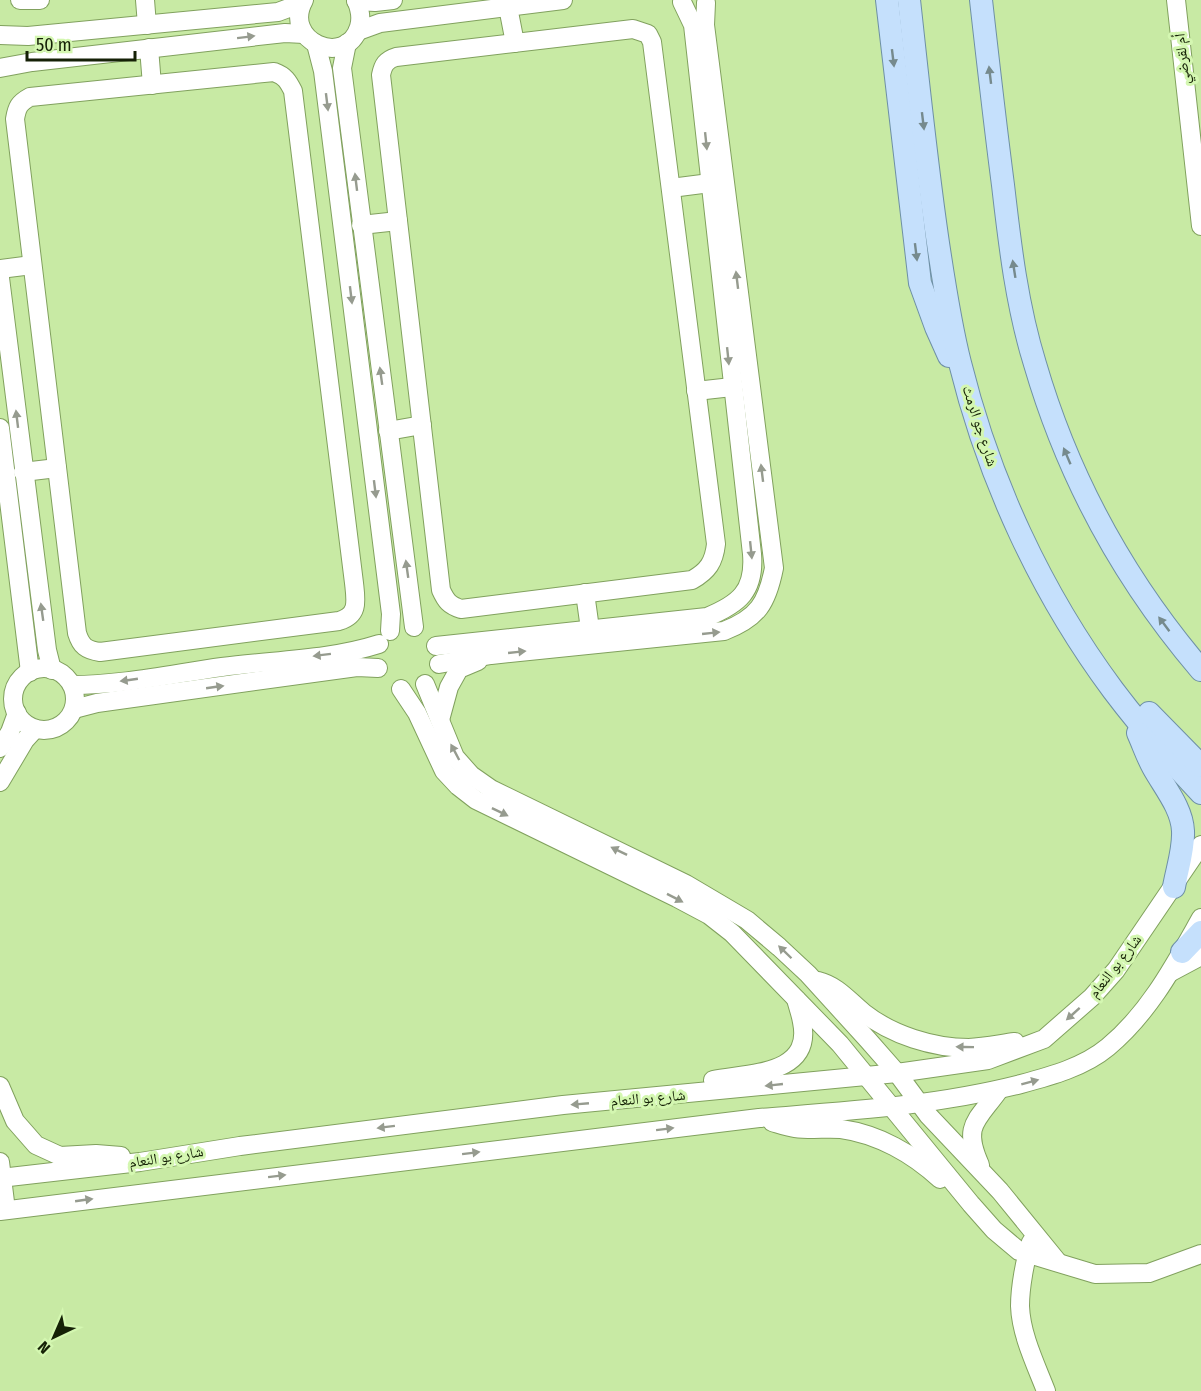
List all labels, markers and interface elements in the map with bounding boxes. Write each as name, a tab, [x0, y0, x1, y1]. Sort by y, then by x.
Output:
scale bar	[27, 24, 135, 62]
street label: أم لقرضي	[1170, 32, 1196, 86]
one-way arrow	[236, 33, 255, 42]
text: 50 m	[36, 34, 72, 56]
one-way arrow	[889, 49, 898, 68]
one-way arrow	[985, 66, 994, 85]
one-way arrow	[322, 92, 331, 111]
one-way arrow	[918, 111, 928, 130]
one-way arrow	[701, 132, 711, 151]
one-way arrow	[351, 173, 361, 192]
one-way arrow	[912, 242, 921, 261]
one-way arrow	[1009, 259, 1018, 278]
one-way arrow	[732, 270, 742, 289]
one-way arrow	[346, 286, 356, 305]
one-way arrow	[723, 347, 733, 366]
one-way arrow	[376, 366, 386, 385]
street label: شارع جو الرمث	[958, 383, 1002, 469]
one-way arrow	[12, 409, 21, 428]
one-way arrow	[1062, 447, 1071, 465]
one-way arrow	[757, 464, 766, 483]
one-way arrow	[371, 479, 380, 498]
one-way arrow	[746, 540, 756, 559]
one-way arrow	[402, 559, 412, 578]
one-way arrow	[37, 603, 46, 622]
one-way arrow	[1159, 617, 1171, 632]
one-way arrow	[702, 628, 721, 638]
one-way arrow	[508, 647, 527, 657]
one-way arrow	[313, 651, 332, 660]
one-way arrow	[119, 676, 138, 685]
one-way arrow	[205, 682, 224, 691]
one-way arrow	[450, 744, 460, 761]
one-way arrow	[492, 807, 509, 817]
one-way arrow	[610, 847, 628, 857]
one-way arrow	[667, 893, 684, 903]
street label: شارع بو النعام	[1085, 931, 1146, 1002]
one-way arrow	[777, 945, 792, 959]
one-way arrow	[1066, 1007, 1081, 1020]
one-way arrow	[955, 1042, 974, 1052]
one-way arrow	[1021, 1076, 1039, 1086]
one-way arrow	[764, 1080, 783, 1090]
street label: شارع بو النعام	[610, 1086, 686, 1111]
one-way arrow	[570, 1099, 589, 1108]
one-way arrow	[377, 1122, 396, 1132]
one-way arrow	[655, 1125, 674, 1134]
street label: شارع بو النعام	[127, 1142, 205, 1173]
one-way arrow	[462, 1148, 481, 1158]
one-way arrow	[268, 1172, 287, 1181]
one-way arrow	[74, 1196, 93, 1205]
north arrow	[24, 1307, 84, 1367]
text: N	[34, 1337, 54, 1358]

